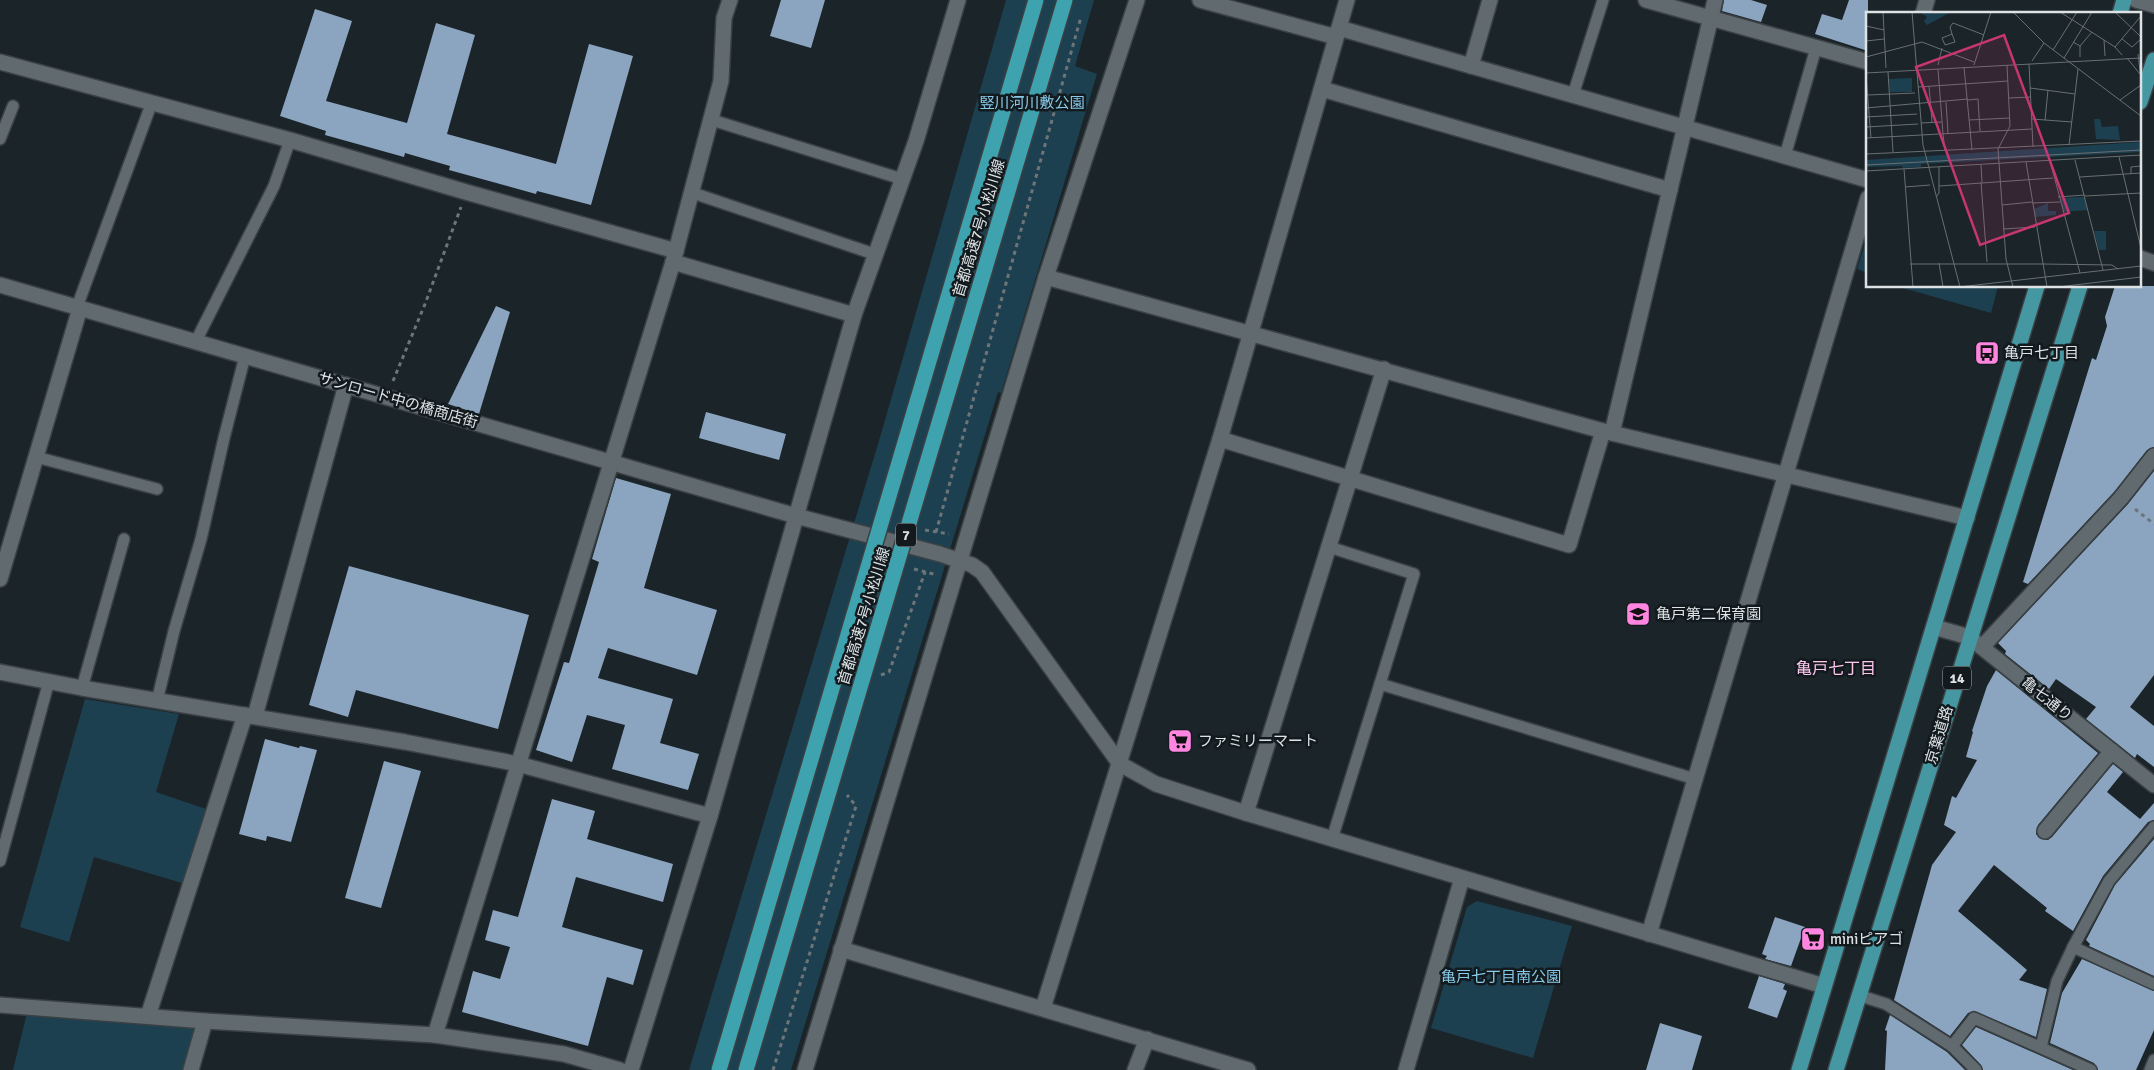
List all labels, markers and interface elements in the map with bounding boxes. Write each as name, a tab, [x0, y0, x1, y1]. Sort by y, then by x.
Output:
inset map	[1866, 12, 2142, 288]
park label: 竪川河川敷公園	[979, 94, 1085, 112]
street label: 首都高速7号小松川線	[949, 157, 1009, 299]
bus stop icon: 亀戸七丁目	[1974, 340, 2000, 366]
place label: 亀戸七丁目	[2004, 344, 2079, 362]
street label: サンロード中の橋商店街	[316, 369, 480, 431]
road number: 7	[896, 524, 916, 546]
street label: 首都高速7号小松川線	[834, 545, 894, 687]
school or university icon: 亀戸第二保育園	[1625, 601, 1651, 627]
place label: 亀戸第二保育園	[1656, 605, 1761, 623]
district label: 亀戸七丁目	[1796, 659, 1876, 679]
road number: 14	[1943, 666, 1971, 690]
street label: 亀七通り	[2018, 673, 2076, 725]
street label: 京葉道路	[1922, 704, 1956, 766]
supermarket icon: ファミリーマート	[1167, 728, 1193, 754]
place label: ファミリーマート	[1198, 732, 1318, 750]
supermarket icon: miniピアゴ	[1800, 926, 1826, 952]
place label: miniピアゴ	[1830, 930, 1903, 948]
park label: 亀戸七丁目南公園	[1441, 968, 1561, 986]

